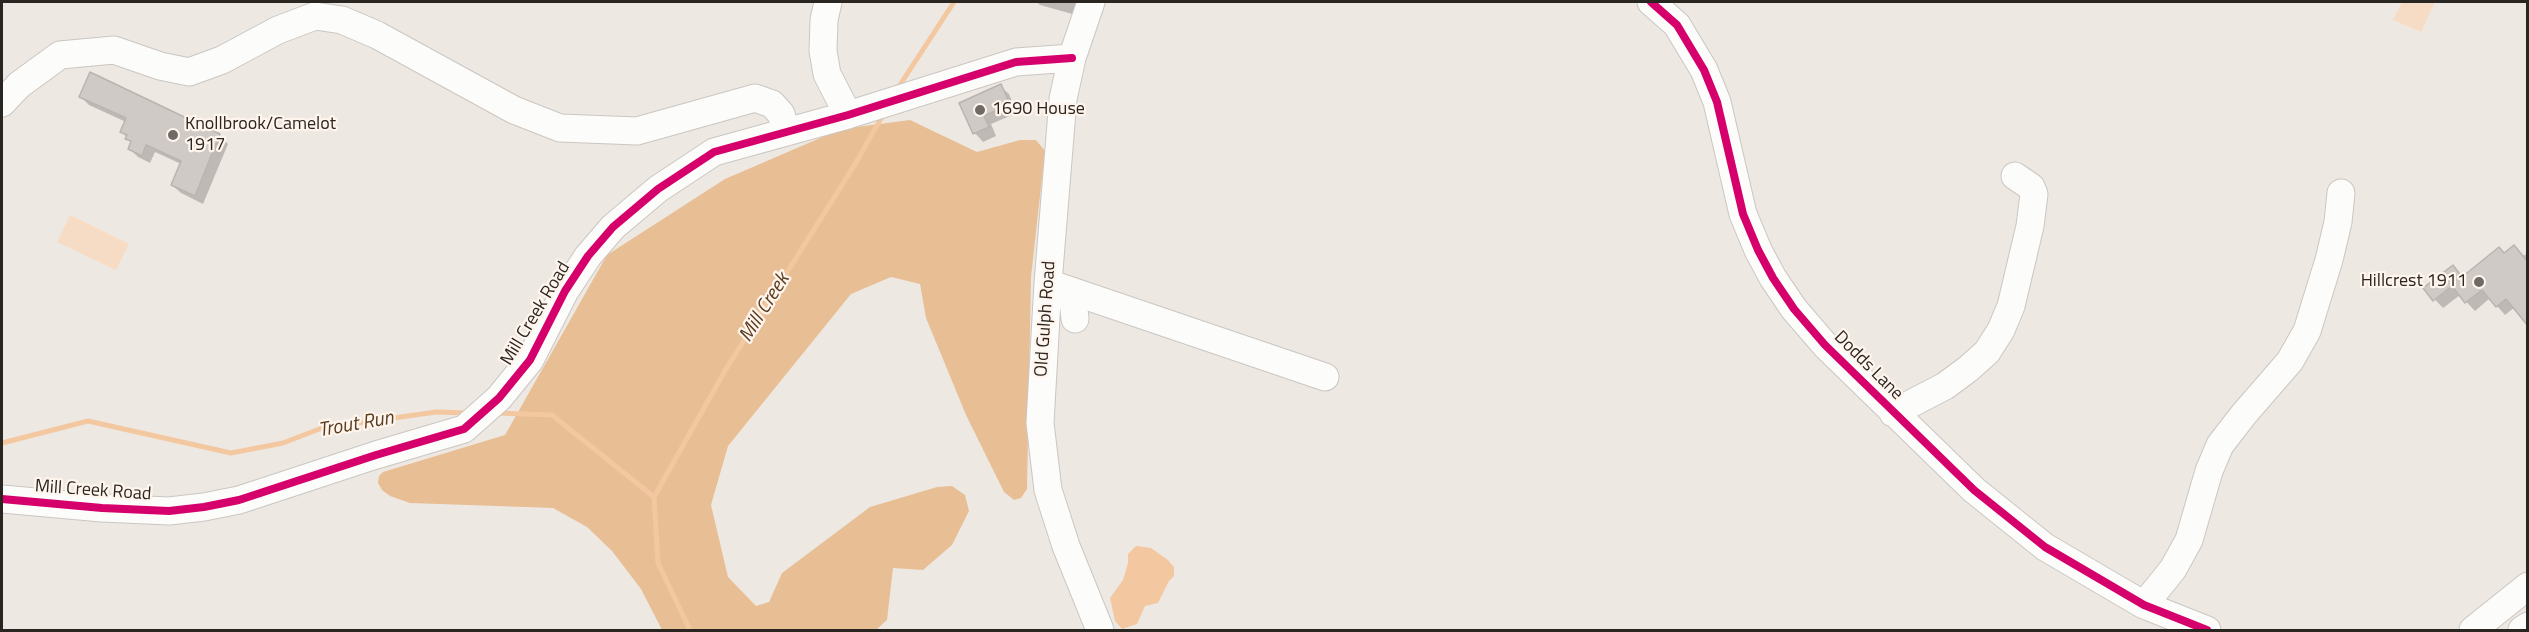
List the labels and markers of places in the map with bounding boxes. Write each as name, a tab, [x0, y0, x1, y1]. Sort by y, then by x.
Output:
place label: 1690 House	[992, 99, 1085, 121]
marker: 1690 House	[973, 103, 987, 117]
place label: Knollbrook/Camelot 1917	[185, 114, 336, 156]
marker: Knollbrook/Camelot 1917	[166, 128, 180, 142]
place label: Hillcrest 1911	[2361, 271, 2467, 293]
marker: Hillcrest 1911	[2472, 275, 2486, 289]

